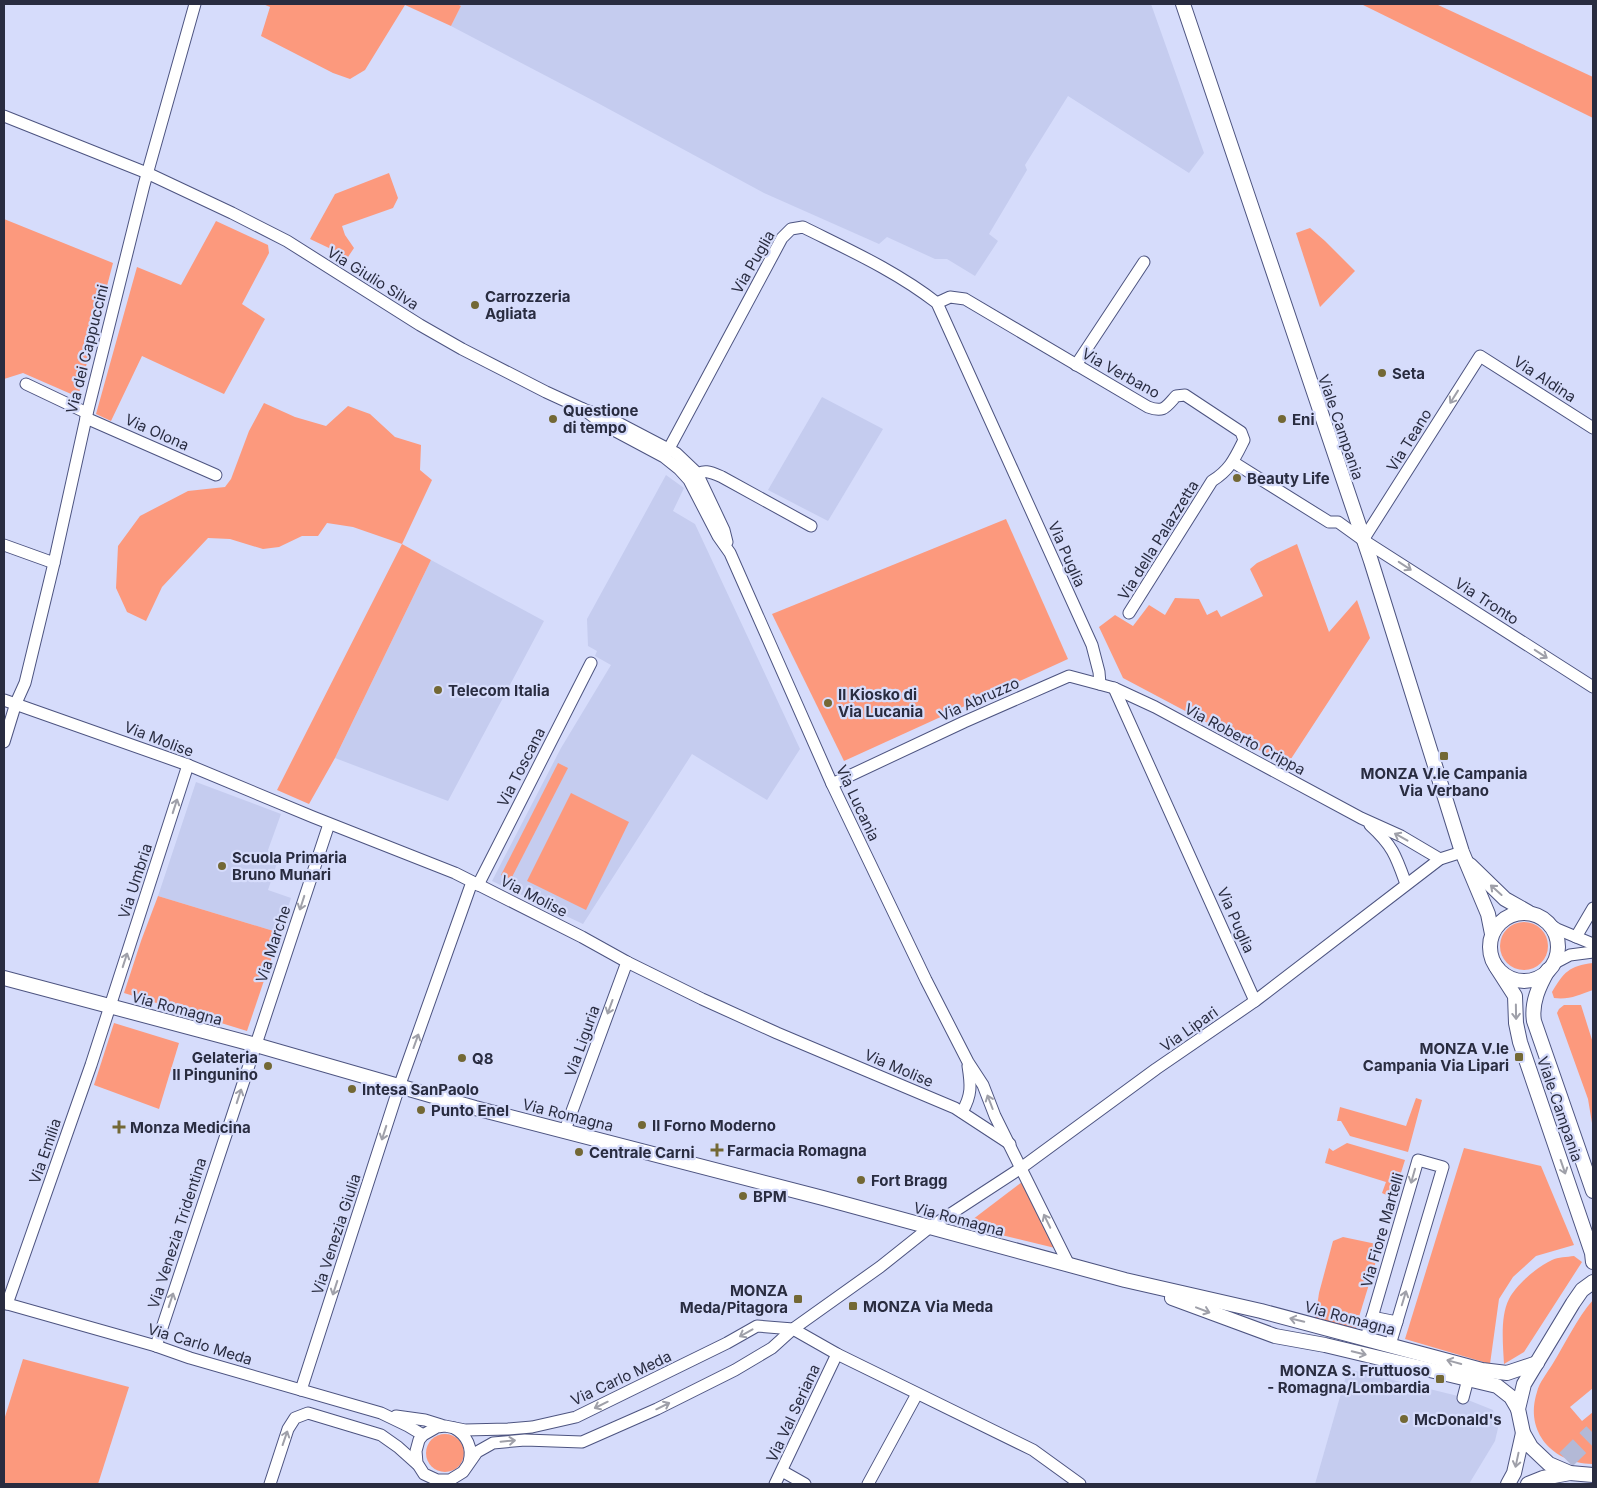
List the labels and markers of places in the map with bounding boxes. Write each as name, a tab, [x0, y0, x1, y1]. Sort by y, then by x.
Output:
place label: Carrozzeria Agliata	[485, 287, 570, 323]
marker: Carrozzeria Agliata	[469, 299, 481, 311]
place label: Seta	[1392, 364, 1425, 383]
marker: Seta	[1376, 367, 1388, 379]
place label: Questione di tempo	[563, 401, 638, 437]
place label: Eni	[1292, 410, 1315, 429]
marker: Questione di tempo	[547, 413, 559, 425]
marker: Eni	[1276, 413, 1288, 425]
place label: Beauty Life	[1247, 469, 1330, 488]
marker: Beauty Life	[1231, 472, 1243, 484]
place label: Telecom Italia	[448, 681, 550, 700]
marker: Telecom Italia	[432, 684, 444, 696]
place label: Il Kiosko di Via Lucania	[838, 685, 923, 721]
marker: Il Kiosko di Via Lucania	[822, 697, 834, 709]
marker: MONZA V.le Campania Via Verbano	[1438, 750, 1450, 762]
place label: MONZA V.le Campania Via Verbano	[1361, 764, 1527, 800]
place label: Scuola Primaria Bruno Munari	[232, 848, 347, 884]
marker: Scuola Primaria Bruno Munari	[216, 860, 228, 872]
place label: MONZA V.le Campania Via Lipari	[1363, 1039, 1509, 1075]
place label: Gelateria Il Pingunino	[172, 1048, 258, 1084]
place label: Q8	[472, 1049, 494, 1068]
marker: MONZA V.le Campania Via Lipari	[1513, 1051, 1525, 1063]
marker: Q8	[456, 1052, 468, 1064]
marker: Gelateria Il Pingunino	[262, 1060, 274, 1072]
place label: Intesa SanPaolo	[362, 1080, 479, 1099]
marker: Intesa SanPaolo	[346, 1083, 358, 1095]
place label: Punto Enel	[431, 1101, 509, 1120]
marker: Punto Enel	[415, 1104, 427, 1116]
place label: Il Forno Moderno	[652, 1116, 776, 1135]
place label: Monza Medicina	[130, 1118, 251, 1137]
marker: Il Forno Moderno	[636, 1119, 648, 1131]
marker: Monza Medicina	[112, 1120, 126, 1134]
place label: Farmacia Romagna	[727, 1141, 867, 1160]
place label: Centrale Carni	[589, 1143, 694, 1162]
marker: Farmacia Romagna	[711, 1144, 723, 1156]
marker: Centrale Carni	[573, 1146, 585, 1158]
place label: Fort Bragg	[871, 1171, 948, 1190]
marker: Fort Bragg	[855, 1174, 867, 1186]
place label: BPM	[753, 1187, 787, 1206]
marker: BPM	[737, 1190, 749, 1202]
place label: MONZA Meda/Pitagora	[680, 1281, 788, 1317]
marker: MONZA Meda/Pitagora	[792, 1293, 804, 1305]
place label: MONZA Via Meda	[863, 1297, 993, 1316]
marker: MONZA Via Meda	[847, 1300, 859, 1312]
place label: MONZA S. Fruttuoso - Romagna/Lombardia	[1267, 1361, 1430, 1397]
marker: MONZA S. Fruttuoso - Romagna/Lombardia	[1434, 1373, 1446, 1385]
place label: McDonald's	[1414, 1410, 1502, 1429]
marker: McDonald's	[1398, 1413, 1410, 1425]

